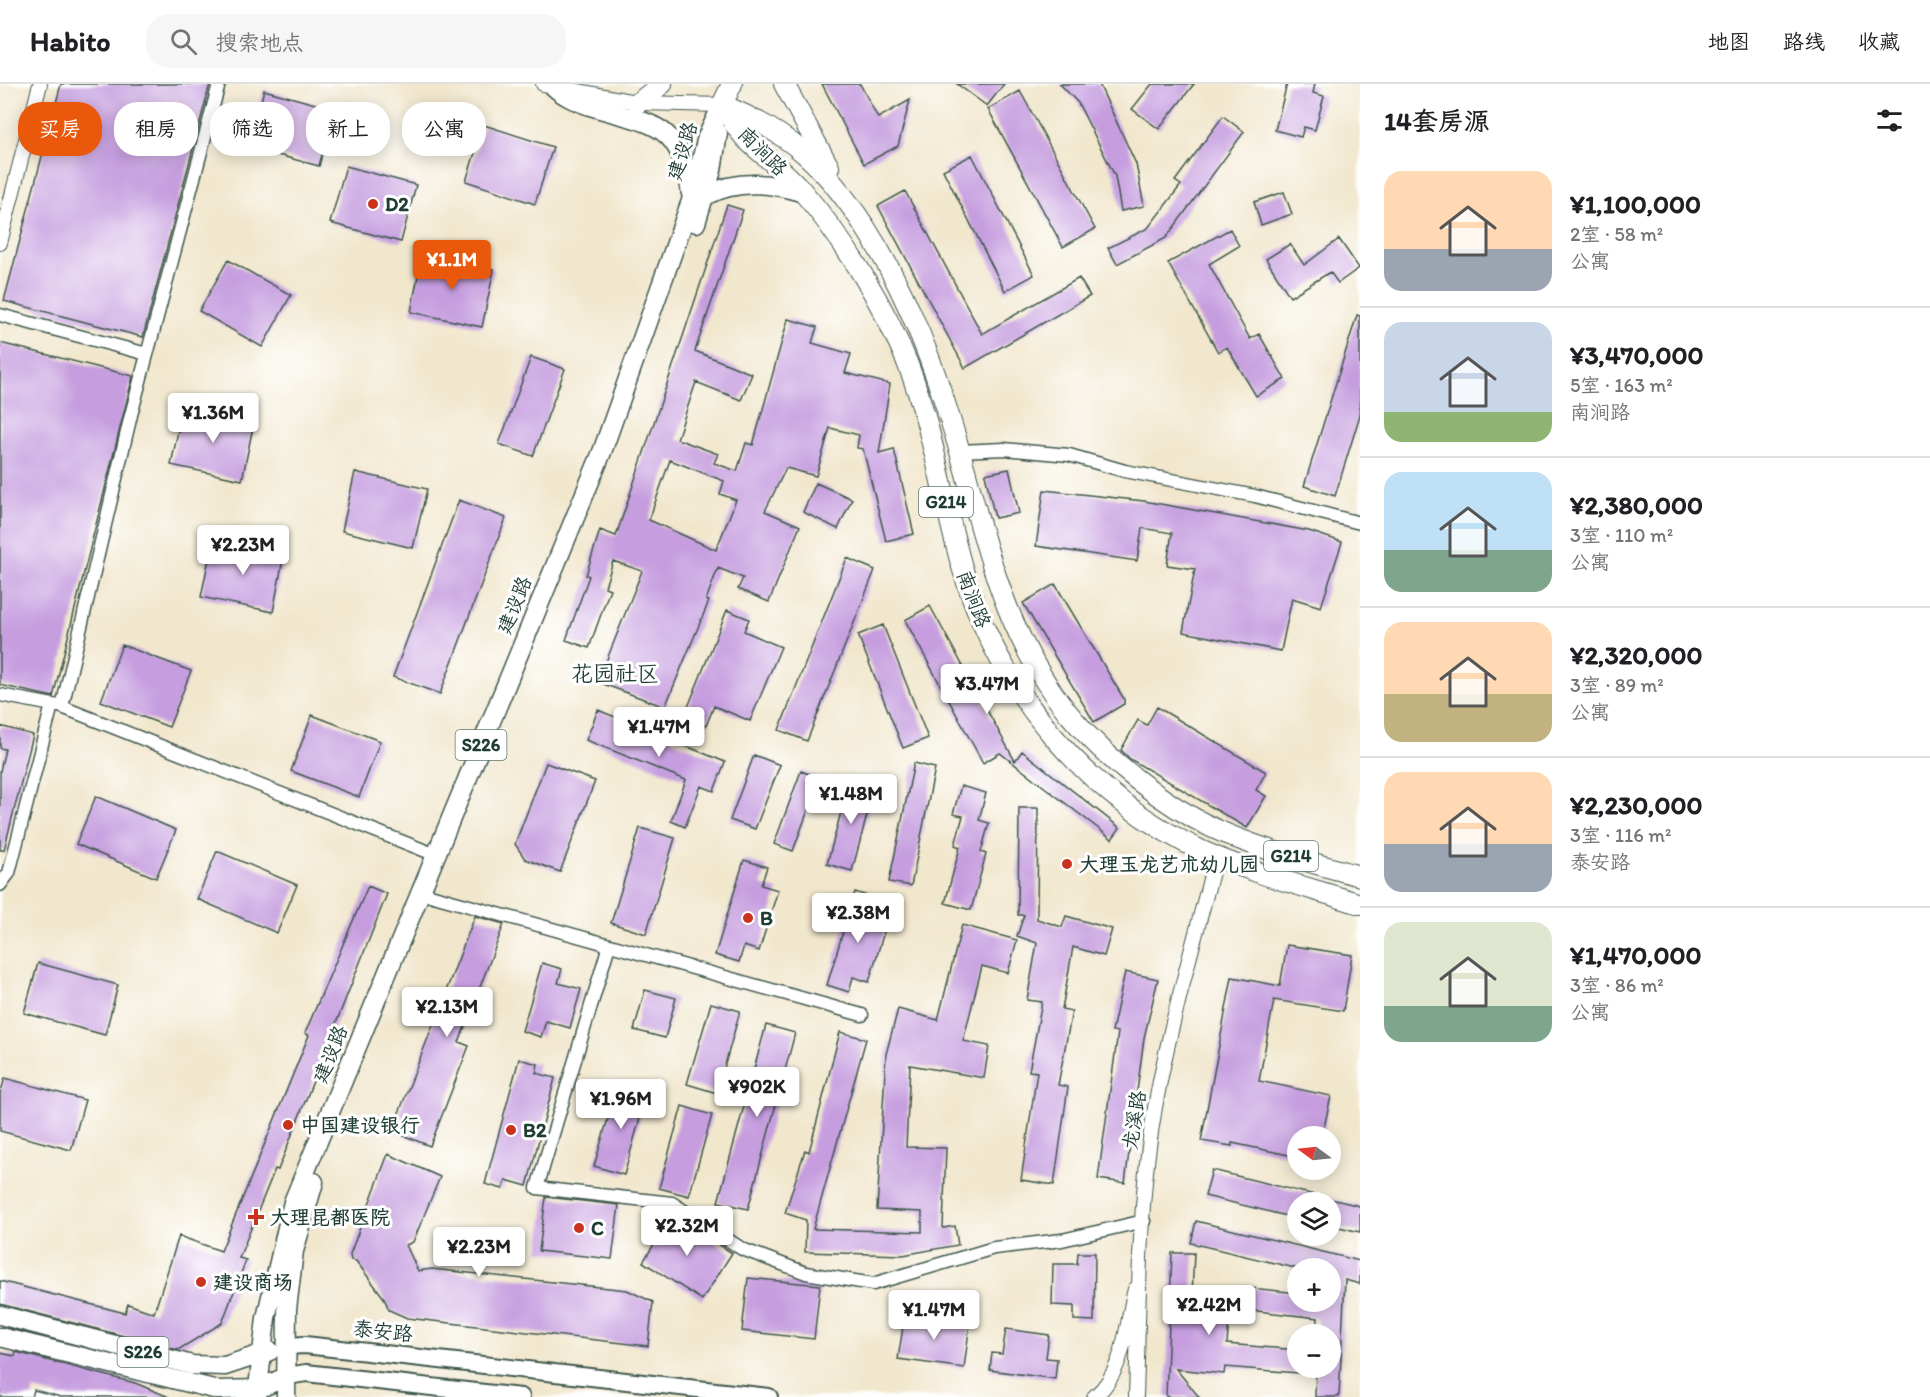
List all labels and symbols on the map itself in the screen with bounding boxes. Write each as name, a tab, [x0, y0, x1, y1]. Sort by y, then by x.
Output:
street label: 建设路	[662, 118, 703, 183]
street label: 南涧路	[733, 121, 793, 181]
place label: D2	[385, 192, 409, 216]
marker: D2	[366, 197, 380, 211]
pin: ¥1.1M	[410, 240, 494, 291]
pin: ¥1.36M	[164, 393, 262, 444]
road number: G214	[919, 487, 973, 517]
pin: ¥2.23M	[194, 525, 292, 576]
street label: 南涧路	[952, 567, 996, 632]
street label: 建设路	[492, 572, 537, 637]
district label: 花园社区	[571, 660, 659, 687]
pin: ¥3.47M	[938, 664, 1036, 715]
pin: ¥1.47M	[610, 707, 708, 758]
road number: S226	[456, 730, 506, 760]
pin: ¥1.48M	[802, 774, 900, 825]
road number: G214	[1264, 841, 1318, 871]
place label: 大理玉龙艺术幼儿园	[1079, 852, 1259, 876]
marker: 大理玉龙艺术幼儿园	[1060, 857, 1074, 871]
pin: ¥2.38M	[809, 893, 907, 944]
place label: B	[760, 906, 773, 930]
marker: B	[741, 911, 755, 925]
pin: ¥2.13M	[398, 987, 496, 1038]
street label: 建设路	[308, 1021, 353, 1086]
pin: ¥902K	[715, 1067, 799, 1118]
pin: ¥1.96M	[572, 1079, 670, 1130]
street label: 龙溪路	[1117, 1088, 1151, 1152]
place label: 中国建设银行	[300, 1113, 420, 1137]
marker: 中国建设银行	[281, 1118, 295, 1132]
place label: B2	[523, 1118, 547, 1142]
marker: B2	[504, 1123, 518, 1137]
north arrow	[1287, 1126, 1341, 1180]
place label: 大理昆都医院	[270, 1205, 390, 1229]
pin: ¥2.32M	[638, 1206, 736, 1257]
marker: 大理昆都医院	[247, 1208, 265, 1226]
place label: C	[591, 1216, 604, 1240]
marker: C	[572, 1221, 586, 1235]
pin: ¥2.23M	[430, 1227, 528, 1278]
place label: 建设商场	[213, 1270, 293, 1294]
marker: 建设商场	[194, 1275, 208, 1289]
pin: ¥2.42M	[1160, 1285, 1258, 1336]
pin: ¥1.47M	[885, 1290, 983, 1341]
street label: 泰安路	[352, 1316, 415, 1346]
road number: S226	[118, 1337, 168, 1367]

